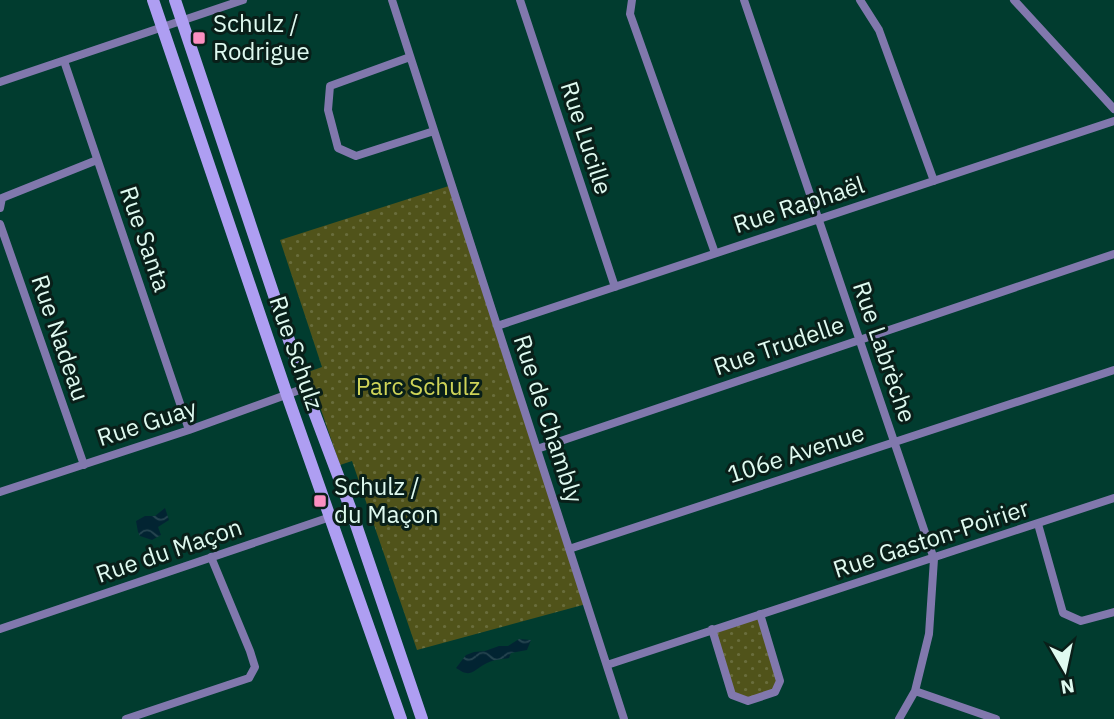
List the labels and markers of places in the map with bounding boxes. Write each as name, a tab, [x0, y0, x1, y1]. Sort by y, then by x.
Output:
place label: Schulz / Rodrigue	[213, 7, 310, 67]
marker: Schulz / Rodrigue	[191, 30, 207, 46]
place label: Schulz / du Maçon	[334, 470, 439, 530]
marker: Schulz / du Maçon	[312, 493, 328, 509]

